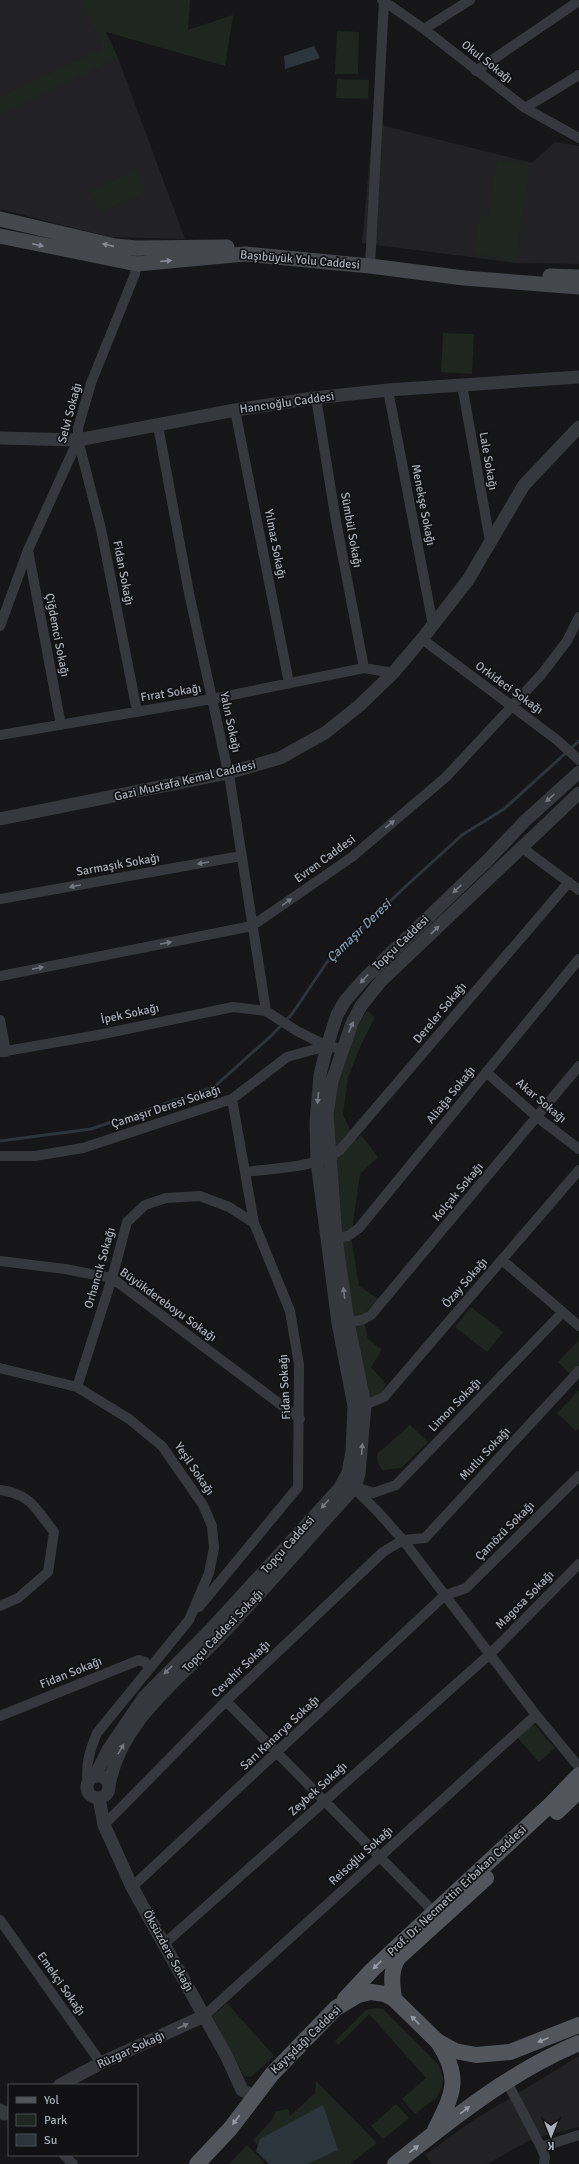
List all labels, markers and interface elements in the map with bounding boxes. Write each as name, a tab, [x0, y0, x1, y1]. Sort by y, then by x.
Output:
street label: Okul Sokağı	[458, 37, 516, 87]
one-way arrow	[102, 241, 114, 247]
one-way arrow	[32, 242, 44, 248]
street label: Başıbüyük Yolu Caddesi	[239, 247, 361, 273]
one-way arrow	[160, 258, 172, 265]
street label: Selvi Sokağı	[55, 381, 85, 445]
street label: Hancıoğlu Caddesi	[239, 389, 335, 417]
street label: Lale Sokağı	[476, 431, 500, 491]
street label: Menekşe Sokağı	[408, 463, 438, 547]
street label: Sümbül Sokağı	[337, 491, 365, 569]
street label: Yılmaz Sokağı	[261, 508, 289, 580]
street label: Fidan Sokağı	[109, 539, 137, 607]
street label: Çiğdemci Sokağı	[42, 592, 72, 678]
street label: Orkideci Sokağı	[472, 658, 546, 718]
street label: Fırat Sokağı	[140, 681, 202, 705]
street label: Yalın Sokağı	[216, 690, 244, 754]
street label: Gazi Mustafa Kemal Caddesi	[113, 757, 257, 805]
one-way arrow	[545, 794, 555, 803]
one-way arrow	[385, 819, 396, 828]
street label: Evren Caddesi	[292, 832, 358, 886]
street label: Sarmaşık Sokağı	[75, 850, 161, 880]
one-way arrow	[197, 860, 209, 866]
one-way arrow	[69, 883, 81, 889]
one-way arrow	[452, 884, 462, 894]
water label: Çamaşır Deresi	[323, 895, 396, 966]
one-way arrow	[281, 898, 292, 906]
street label: Topçu Caddesi	[370, 912, 432, 974]
one-way arrow	[430, 925, 440, 935]
one-way arrow	[160, 940, 172, 946]
one-way arrow	[32, 965, 44, 971]
one-way arrow	[359, 974, 368, 985]
street label: Dereler Sokağı	[410, 979, 470, 1047]
street label: İpek Sokağı	[100, 1001, 160, 1027]
one-way arrow	[348, 1021, 354, 1033]
street label: Aliağa Sokağı	[423, 1063, 479, 1127]
street label: Akar Sokağı	[513, 1076, 569, 1126]
street label: Çamaşır Deresi Sokağı	[109, 1082, 223, 1132]
one-way arrow	[315, 1092, 321, 1104]
street label: Kolçak Sokağı	[429, 1160, 487, 1224]
street label: Orhancık Sokağı	[81, 1226, 119, 1310]
street label: Özay Sokağı	[439, 1255, 491, 1311]
street label: Büyükdereboyu Sokağı	[117, 1265, 219, 1345]
one-way arrow	[341, 1287, 347, 1299]
street label: Fidan Sokağı	[276, 1354, 294, 1420]
street label: Limon Sokağı	[426, 1375, 484, 1435]
street label: Mutlu Sokağı	[456, 1424, 514, 1484]
street label: Yeşil Sokağı	[171, 1440, 217, 1498]
one-way arrow	[358, 1443, 365, 1455]
street label: Çamözü Sokağı	[472, 1498, 538, 1564]
one-way arrow	[320, 1499, 330, 1509]
street label: Topçu Caddesi	[258, 1513, 318, 1577]
street label: Magosa Sokağı	[493, 1568, 557, 1632]
street label: Topçu Caddesi Sokağı	[179, 1586, 267, 1676]
street label: Cevahir Sokağı	[208, 1637, 274, 1701]
street label: Fidan Sokağı	[38, 1654, 104, 1692]
one-way arrow	[163, 1665, 173, 1675]
street label: Sarı Kanarya Sokağı	[237, 1693, 323, 1773]
one-way arrow	[118, 1743, 125, 1755]
street label: Zeybek Sokağı	[286, 1759, 350, 1819]
street label: Prof. Dr. Necmettin Erbakan Caddesi	[384, 1822, 530, 1960]
street label: Reisoğlu Sokağı	[326, 1823, 396, 1889]
street label: Öksüzdere Sokağı	[139, 1908, 197, 1994]
street label: Emekçi Sokağı	[34, 1949, 88, 2019]
one-way arrow	[372, 1960, 382, 1969]
street label: Kayışdağı Caddesi	[268, 2003, 344, 2077]
one-way arrow	[410, 2015, 420, 2025]
one-way arrow	[177, 2023, 189, 2029]
street label: Rüzgar Sokağı	[95, 2028, 167, 2072]
one-way arrow	[536, 2037, 548, 2043]
legend	[8, 2084, 138, 2156]
text: Yol	[44, 2093, 60, 2108]
one-way arrow	[460, 2106, 470, 2114]
text: Park	[44, 2113, 67, 2128]
one-way arrow	[232, 2115, 240, 2126]
north arrow	[531, 2116, 571, 2156]
text: Su	[44, 2133, 57, 2148]
text: K	[547, 2139, 554, 2152]
one-way arrow	[409, 2144, 420, 2153]

